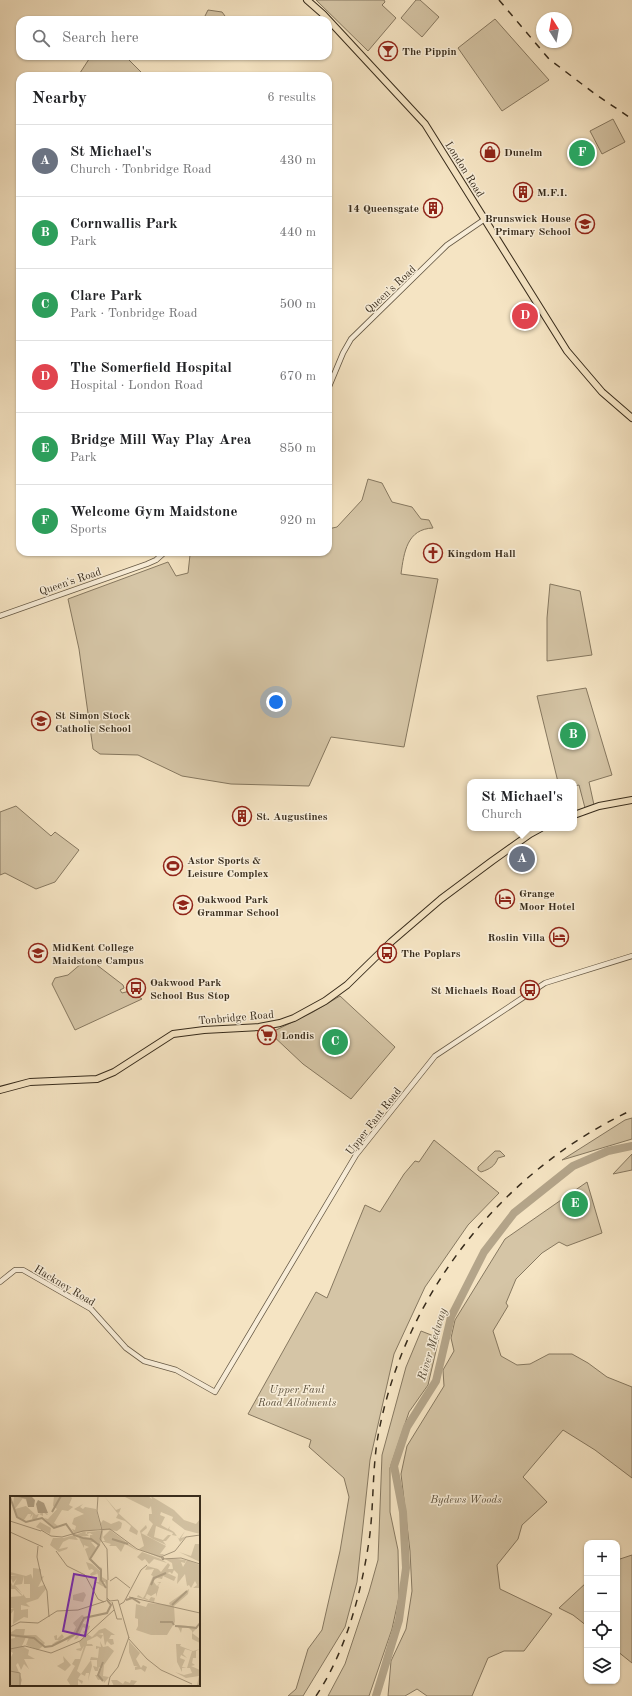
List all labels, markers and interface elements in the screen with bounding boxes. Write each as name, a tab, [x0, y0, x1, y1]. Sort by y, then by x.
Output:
north arrow	[536, 12, 572, 48]
search box	[16, 16, 332, 60]
icon: search	[30, 27, 52, 49]
text: Search here	[62, 31, 139, 46]
bar icon: The Pippin	[377, 40, 399, 62]
place label: The Pippin	[402, 47, 457, 58]
text: Nearby	[32, 90, 87, 107]
text: 6 results	[267, 91, 316, 104]
pin: F	[569, 138, 595, 168]
street label: London Road	[442, 140, 485, 200]
shop icon: Dunelm	[479, 141, 501, 163]
text: St Michael's	[70, 145, 152, 160]
place label: Dunelm	[504, 148, 542, 159]
text: A	[40, 154, 50, 167]
text: 430 m	[279, 154, 316, 167]
text: Church · Tonbridge Road	[70, 163, 211, 176]
building icon: M.F.I.	[512, 181, 534, 203]
place label: M.F.I.	[537, 188, 567, 199]
building icon: 14 Queensgate	[422, 197, 444, 219]
place label: 14 Queensgate	[347, 204, 419, 215]
school or university icon: Brunswick House Primary School	[574, 213, 596, 235]
place label: Brunswick House Primary School	[485, 214, 572, 238]
text: Cornwallis Park	[70, 217, 178, 232]
text: B	[40, 226, 50, 239]
text: 440 m	[279, 226, 316, 239]
text: Park	[70, 235, 97, 248]
street label: Queen's Road	[364, 264, 419, 316]
text: Clare Park	[70, 289, 142, 304]
text: C	[41, 298, 49, 311]
text: 500 m	[279, 298, 316, 311]
pin: D	[512, 301, 538, 331]
text: Park · Tonbridge Road	[70, 307, 197, 320]
text: The Somerfield Hospital	[70, 361, 232, 376]
text: D	[40, 370, 50, 383]
text: 670 m	[279, 370, 316, 383]
text: Hospital · London Road	[70, 379, 203, 392]
text: Bridge Mill Way Play Area	[70, 433, 251, 448]
text: E	[41, 442, 49, 455]
text: 850 m	[279, 442, 316, 455]
text: Park	[70, 451, 97, 464]
text: Welcome Gym Maidstone	[70, 505, 238, 520]
text: F	[41, 514, 49, 527]
text: 920 m	[279, 514, 316, 527]
text: Sports	[70, 523, 107, 536]
church icon: Kingdom Hall	[422, 542, 444, 564]
place label: Kingdom Hall	[447, 549, 516, 560]
street label: Queen's Road	[38, 567, 103, 598]
your location	[266, 692, 286, 712]
school or university icon: St Simon Stock Catholic School	[30, 710, 52, 732]
place label: St Simon Stock Catholic School	[55, 711, 132, 735]
pin: B	[560, 720, 586, 750]
popup	[467, 779, 577, 831]
text: St Michael's	[481, 790, 563, 805]
building icon: St. Augustines	[231, 805, 253, 827]
text: Church	[481, 808, 522, 821]
place label: St. Augustines	[256, 812, 328, 823]
pin: A	[509, 844, 535, 874]
sports icon: Astor Sports & Leisure Complex	[162, 855, 184, 877]
place label: Astor Sports & Leisure Complex	[187, 856, 269, 880]
hotel icon: Grange Moor Hotel	[494, 888, 516, 910]
place label: Grange Moor Hotel	[519, 889, 576, 913]
school or university icon: Oakwood Park Grammar School	[172, 894, 194, 916]
place label: Oakwood Park Grammar School	[197, 895, 280, 919]
hotel icon: Roslin Villa	[548, 926, 570, 948]
place label: Roslin Villa	[487, 933, 545, 944]
school or university icon: MidKent College Maidstone Campus	[27, 942, 49, 964]
bus stop icon: The Poplars	[376, 942, 398, 964]
place label: MidKent College Maidstone Campus	[52, 943, 144, 967]
place label: The Poplars	[401, 949, 461, 960]
bus stop icon: Oakwood Park School Bus Stop	[125, 977, 147, 999]
place label: Oakwood Park School Bus Stop	[150, 978, 230, 1002]
bus stop icon: St Michaels Road	[519, 979, 541, 1001]
place label: St Michaels Road	[431, 986, 516, 997]
street label: Tonbridge Road	[198, 1010, 275, 1027]
supermarket icon: Londis	[256, 1024, 278, 1046]
pin: C	[322, 1027, 348, 1057]
place label: Londis	[281, 1031, 314, 1042]
street label: Upper Fant Road	[345, 1086, 404, 1158]
pin: E	[562, 1189, 588, 1219]
street label: Hackney Road	[32, 1264, 97, 1309]
water label: River Medway	[416, 1306, 450, 1383]
park label: Upper Fant Road Allotments	[257, 1385, 337, 1409]
park label: Bydews Woods	[429, 1495, 502, 1506]
inset map	[10, 1496, 200, 1686]
map controls	[584, 1540, 620, 1684]
button: +	[584, 1540, 620, 1576]
button: −	[584, 1576, 620, 1612]
button: locate	[584, 1612, 620, 1648]
button: layers	[584, 1648, 620, 1684]

